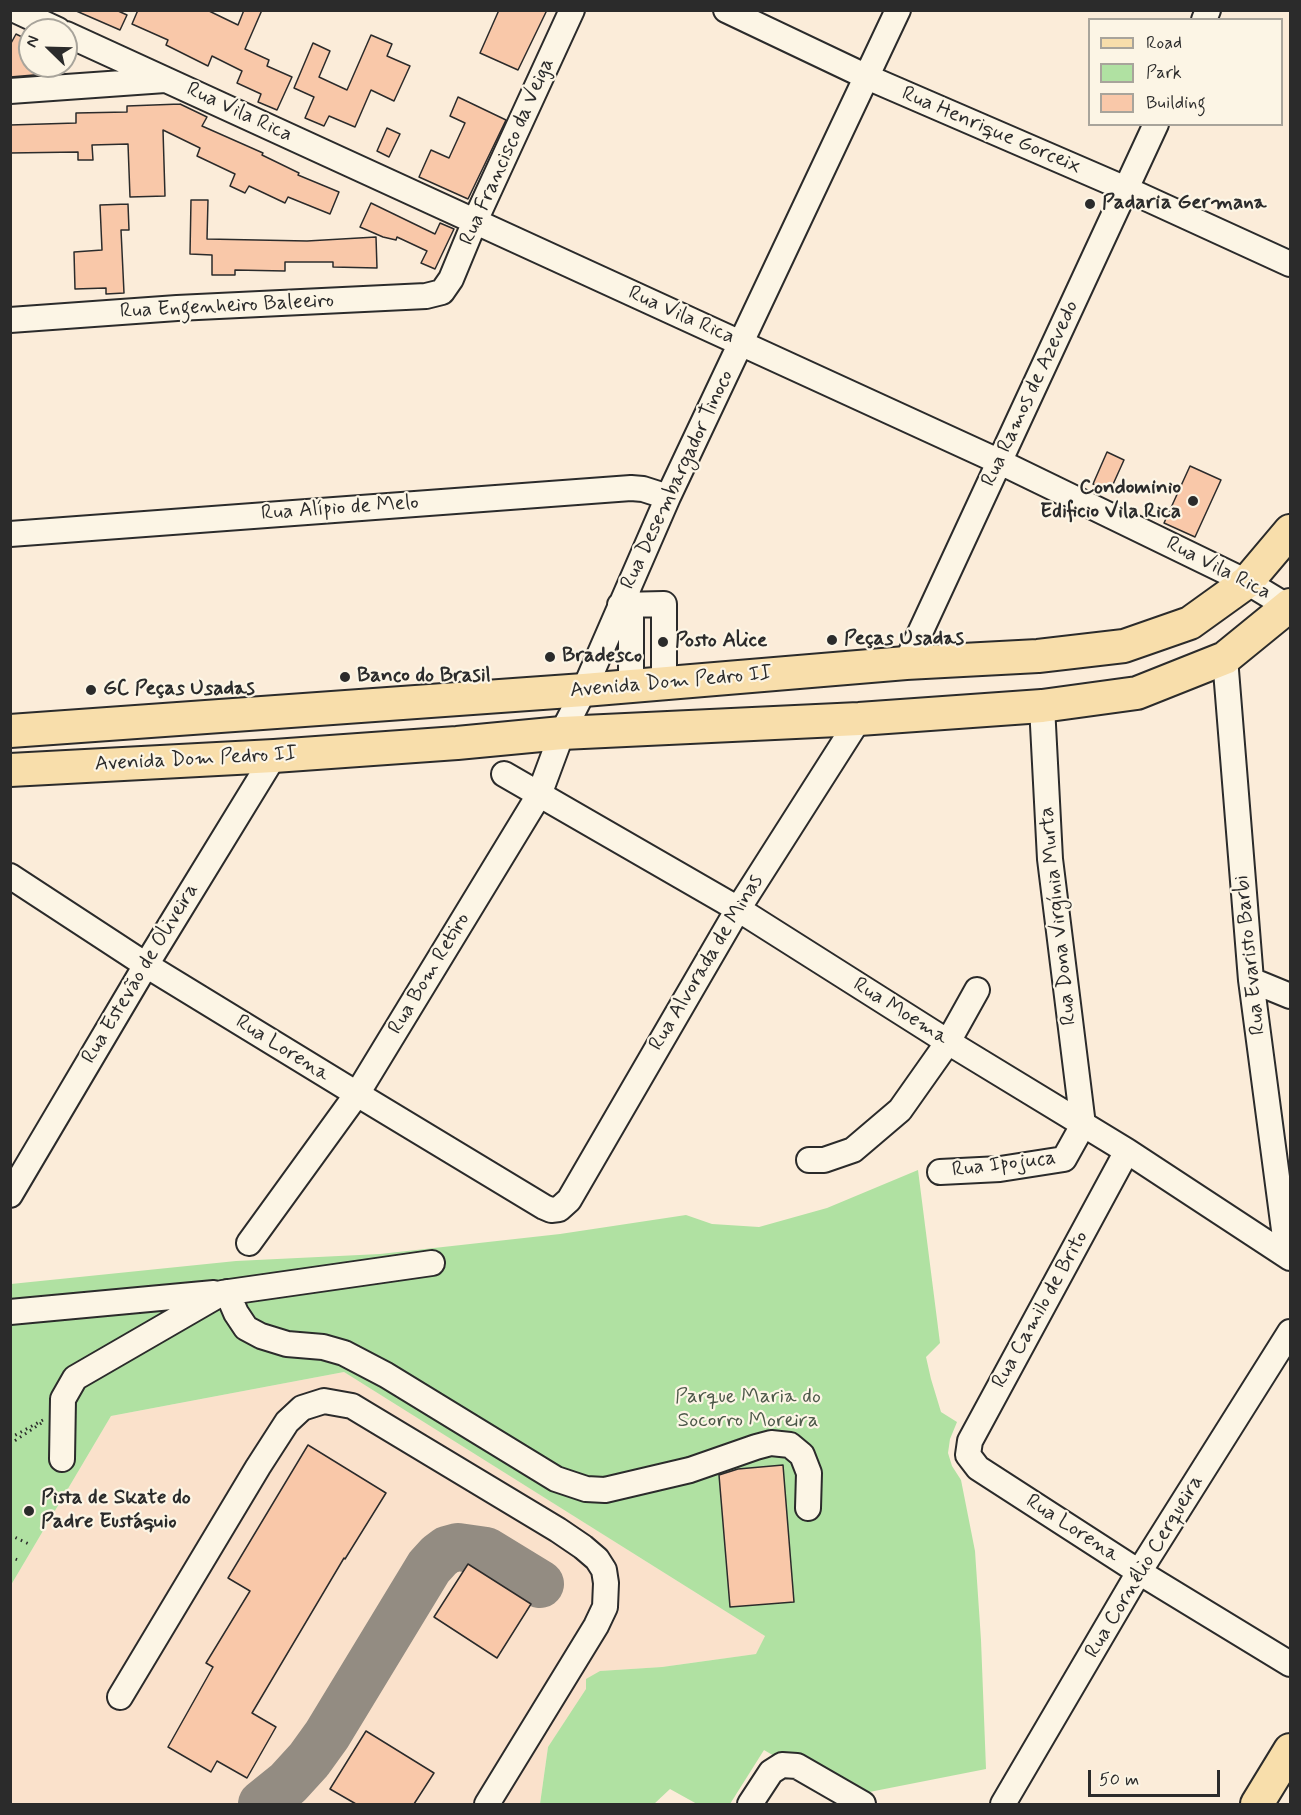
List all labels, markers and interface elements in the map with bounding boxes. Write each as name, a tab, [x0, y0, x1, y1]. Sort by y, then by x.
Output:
north arrow	[18, 18, 78, 78]
legend	[1088, 18, 1283, 126]
text: Road	[1146, 31, 1182, 55]
text: N	[21, 33, 45, 51]
street label: Rua Francisco da Veiga	[455, 54, 561, 250]
text: Park	[1146, 61, 1182, 85]
street label: Rua Vila Rica	[182, 77, 296, 149]
street label: Rua Henrique Gorceix	[897, 82, 1085, 180]
text: Building	[1146, 91, 1206, 115]
place label: Padaria Germana	[1102, 191, 1266, 217]
marker: Padaria Germana	[1083, 197, 1097, 211]
street label: Rua Vila Rica	[624, 281, 738, 351]
street label: Rua Engenheiro Baleeiro	[119, 289, 335, 325]
street label: Rua Ramos de Azevedo	[977, 297, 1085, 491]
street label: Rua Desembargador Tinoco	[616, 366, 740, 594]
place label: Condominio Edificio Vila Rica	[1040, 476, 1181, 526]
street label: Rua Alípio de Melo	[260, 491, 420, 527]
marker: Condominio Edificio Vila Rica	[1186, 494, 1200, 508]
street label: Rua Vila Rica	[1161, 532, 1275, 606]
place label: Peças Usadas	[844, 627, 964, 653]
place label: Posto Alice	[675, 629, 767, 655]
marker: Peças Usadas	[825, 633, 839, 647]
marker: Posto Alice	[656, 635, 670, 649]
place label: Bradesco	[562, 644, 642, 670]
marker: Bradesco	[543, 650, 557, 664]
street label: Avenida Dom Pedro II	[569, 662, 773, 704]
place label: Banco do Brasil	[357, 664, 491, 690]
marker: Banco do Brasil	[338, 670, 352, 684]
place label: GC Peças Usadas	[103, 677, 255, 703]
marker: GC Peças Usadas	[84, 683, 98, 697]
street label: Avenida Dom Pedro II	[94, 742, 298, 778]
street label: Rua Dona Virgínia Murta	[1035, 805, 1083, 1027]
street label: Rua Alvorada de Minas	[644, 870, 770, 1056]
street label: Rua Evaristo Barbi	[1230, 874, 1272, 1036]
street label: Rua Estevão de Oliveira	[77, 879, 205, 1069]
street label: Rua Bom Retiro	[384, 909, 476, 1039]
street label: Rua Moema	[848, 973, 952, 1051]
street label: Rua Lorena	[230, 1010, 334, 1088]
street label: Rua Ipojuca	[951, 1146, 1057, 1184]
street label: Rua Camilo de Brito	[987, 1227, 1095, 1393]
park label: Parque Maria do Socorro Moreira	[675, 1385, 821, 1435]
street label: Rua Cornélio Cerqueira	[1080, 1471, 1210, 1663]
place label: Pista de Skate do Padre Eustáquio	[41, 1486, 191, 1536]
street label: Rua Lorena	[1021, 1490, 1123, 1568]
marker: Pista de Skate do Padre Eustáquio	[22, 1504, 36, 1518]
scale bar	[1091, 1758, 1223, 1796]
text: 50 m	[1099, 1768, 1139, 1792]

